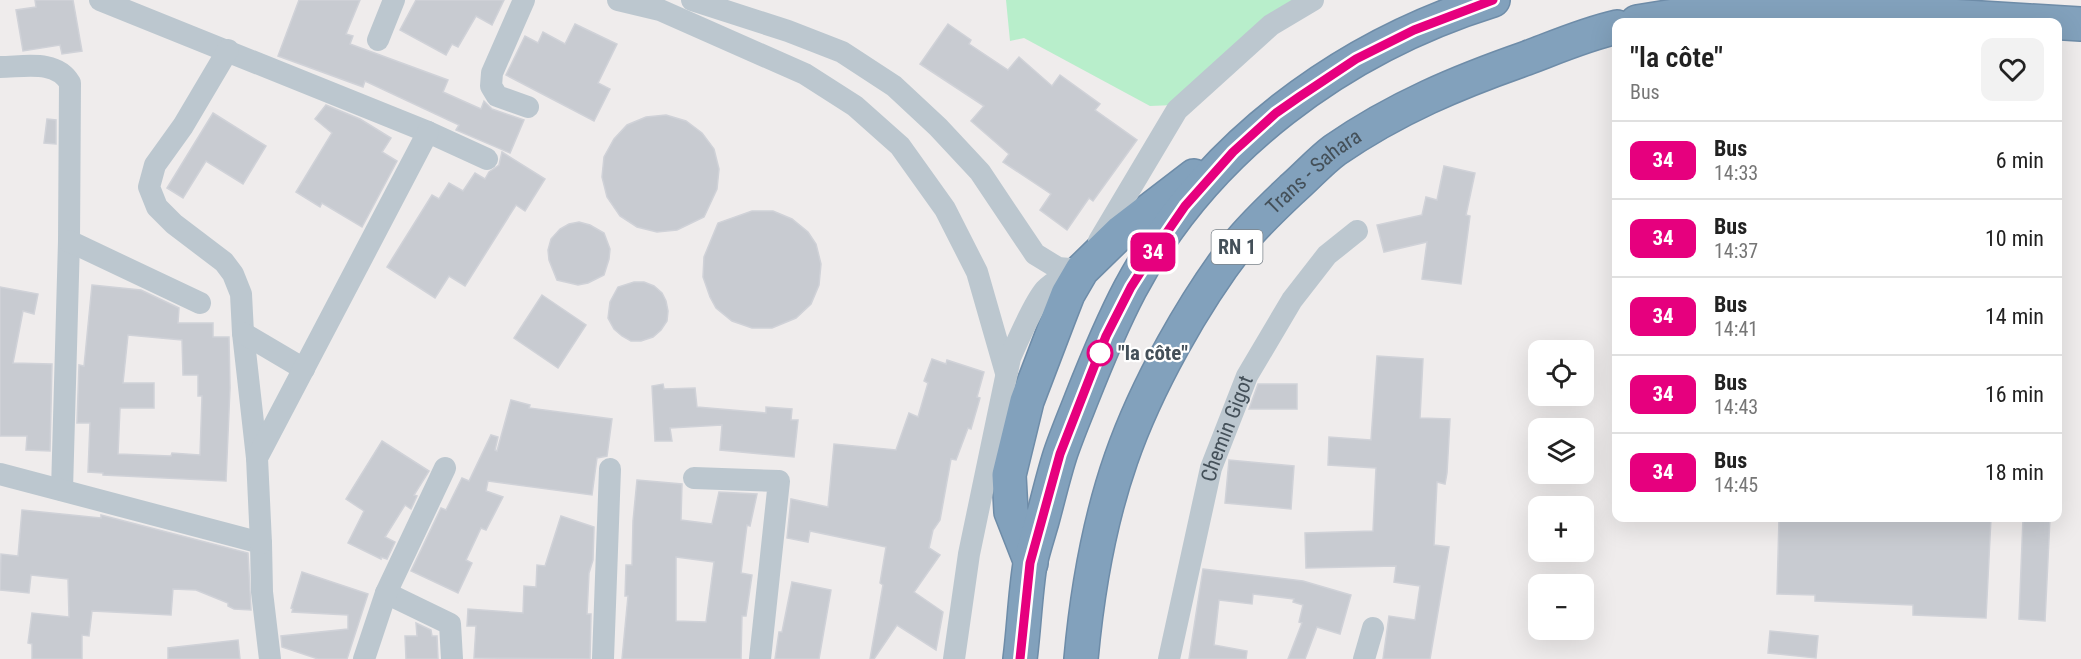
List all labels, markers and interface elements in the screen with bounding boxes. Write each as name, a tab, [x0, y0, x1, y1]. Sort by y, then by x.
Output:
button: heart	[1981, 38, 2044, 101]
text: "la côte"	[1630, 41, 1723, 74]
text: Bus	[1630, 80, 1660, 104]
street label: Trans - Sahara	[1261, 124, 1366, 219]
text: Bus	[1714, 136, 1747, 161]
text: 34	[1652, 148, 1674, 172]
text: 6 min	[1996, 148, 2044, 173]
text: 14:33	[1714, 161, 1758, 185]
text: Bus	[1714, 214, 1747, 239]
text: 34	[1652, 226, 1674, 250]
text: 10 min	[1985, 226, 2044, 251]
road number: RN 1	[1212, 230, 1262, 264]
line badge: 34	[1126, 232, 1180, 272]
text: 14:37	[1714, 239, 1758, 263]
text: 34	[1142, 240, 1164, 264]
text: Bus	[1714, 292, 1747, 317]
text: 34	[1652, 304, 1674, 328]
text: 14 min	[1985, 304, 2044, 329]
text: 14:41	[1714, 317, 1758, 341]
marker: "la côte"	[1087, 340, 1113, 366]
map controls	[1528, 340, 1594, 640]
button: locate	[1528, 340, 1594, 406]
place label: "la côte"	[1118, 341, 1188, 365]
text: Bus	[1714, 370, 1747, 395]
street label: Chemin Gigot	[1196, 372, 1258, 484]
text: 34	[1652, 382, 1674, 406]
text: 16 min	[1985, 382, 2044, 407]
text: 14:43	[1714, 395, 1758, 419]
button: layers	[1528, 418, 1594, 484]
text: Bus	[1714, 448, 1747, 473]
text: 34	[1652, 460, 1674, 484]
text: 18 min	[1985, 460, 2044, 485]
text: 14:45	[1714, 473, 1758, 497]
button: +	[1528, 496, 1594, 562]
button: −	[1528, 574, 1594, 640]

